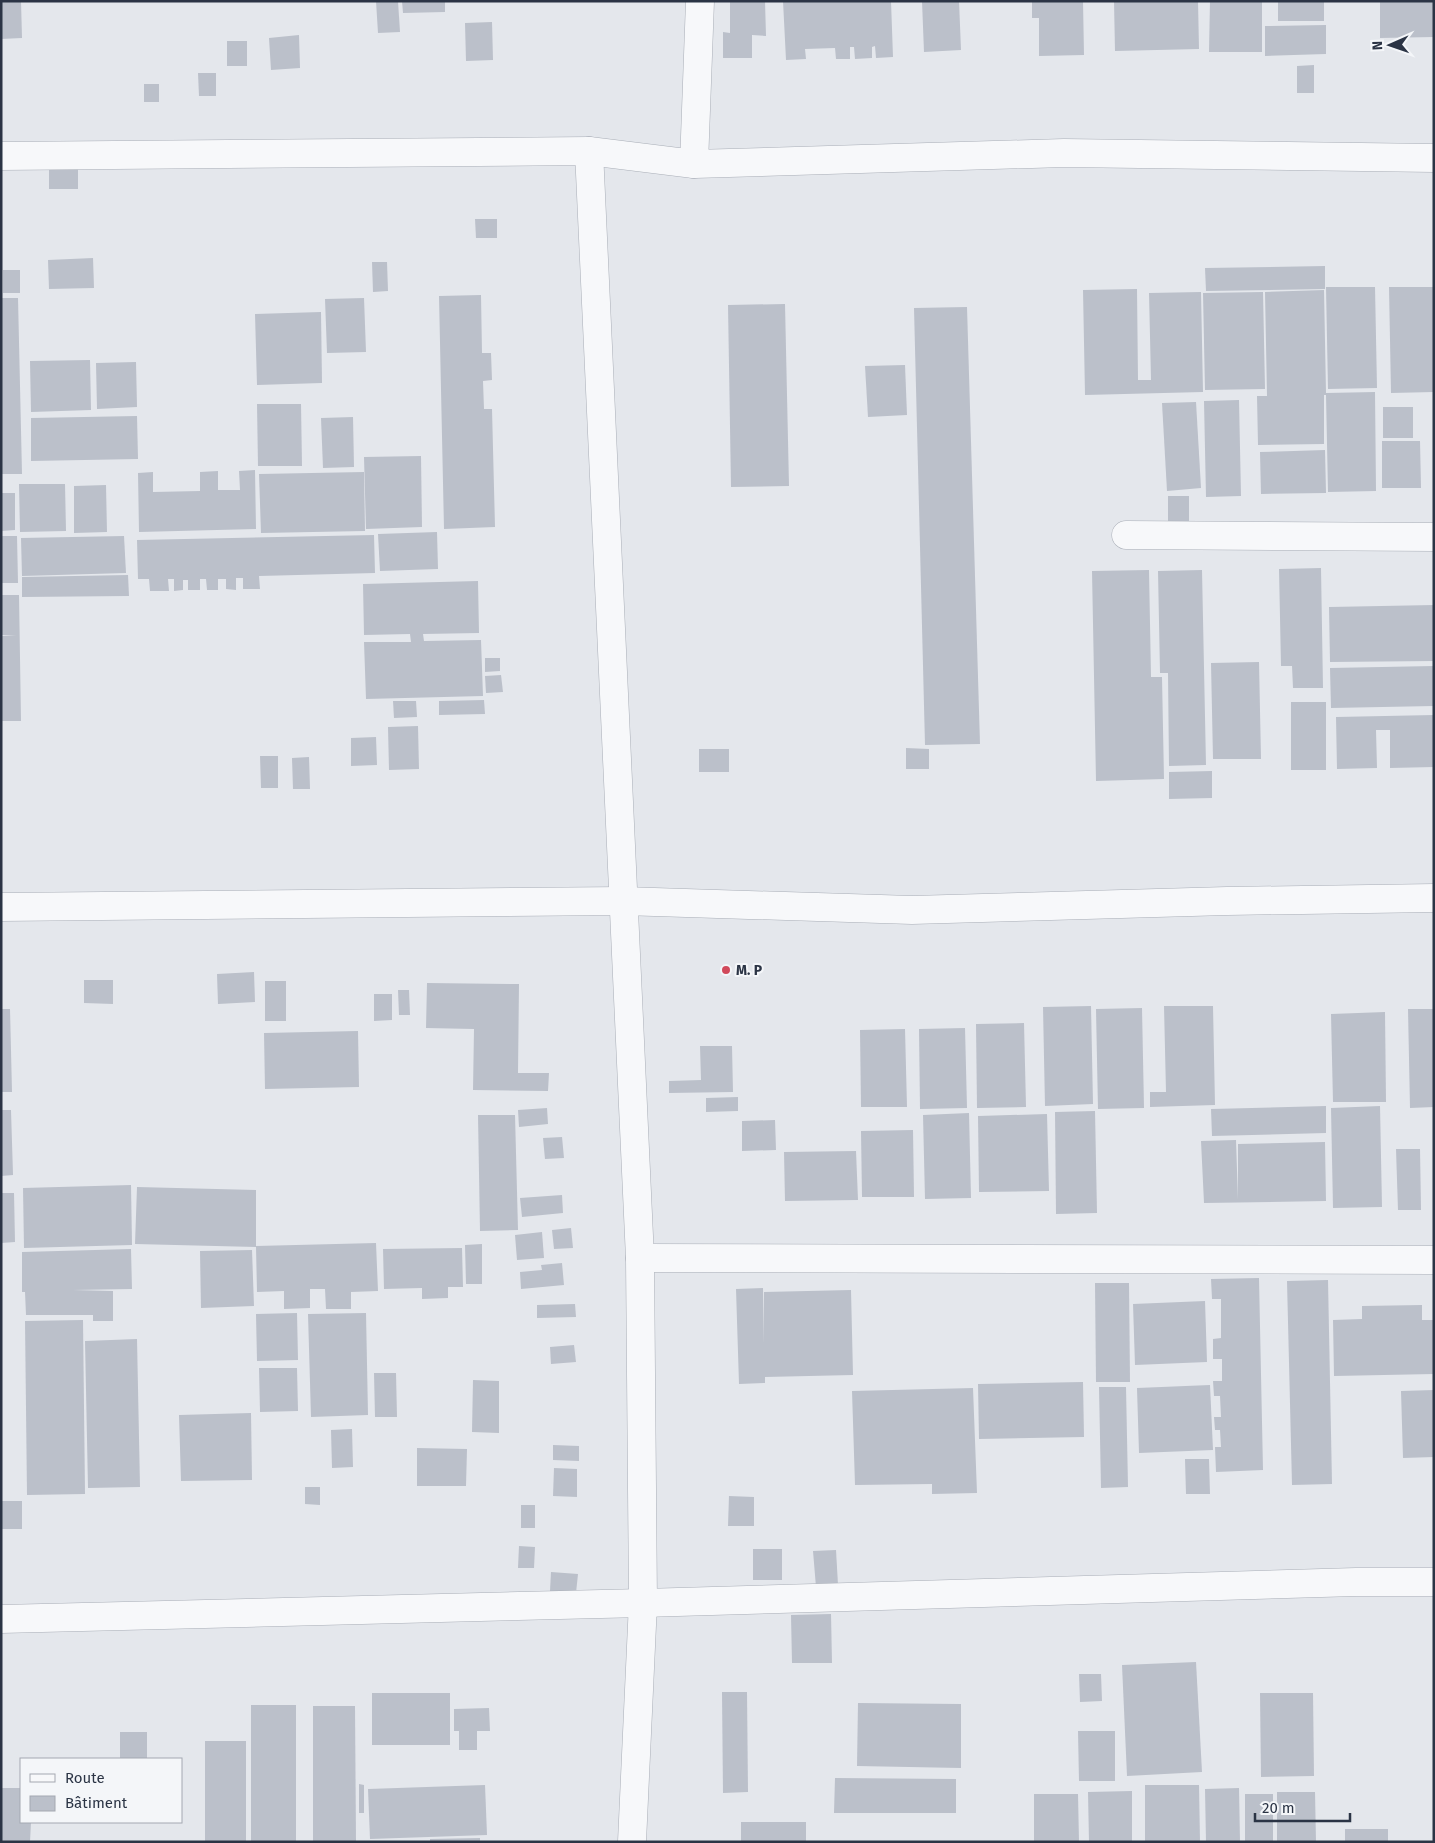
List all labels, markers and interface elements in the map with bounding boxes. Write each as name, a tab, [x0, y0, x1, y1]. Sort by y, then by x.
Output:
north arrow	[1365, 20, 1415, 70]
text: N	[1369, 40, 1386, 50]
place label: M. P	[736, 962, 763, 979]
marker: M. P	[720, 964, 732, 976]
legend	[20, 1758, 182, 1823]
text: Route	[65, 1769, 105, 1787]
scale bar	[1255, 1790, 1350, 1822]
text: Bâtiment	[65, 1794, 128, 1812]
text: 20 m	[1262, 1799, 1295, 1817]

